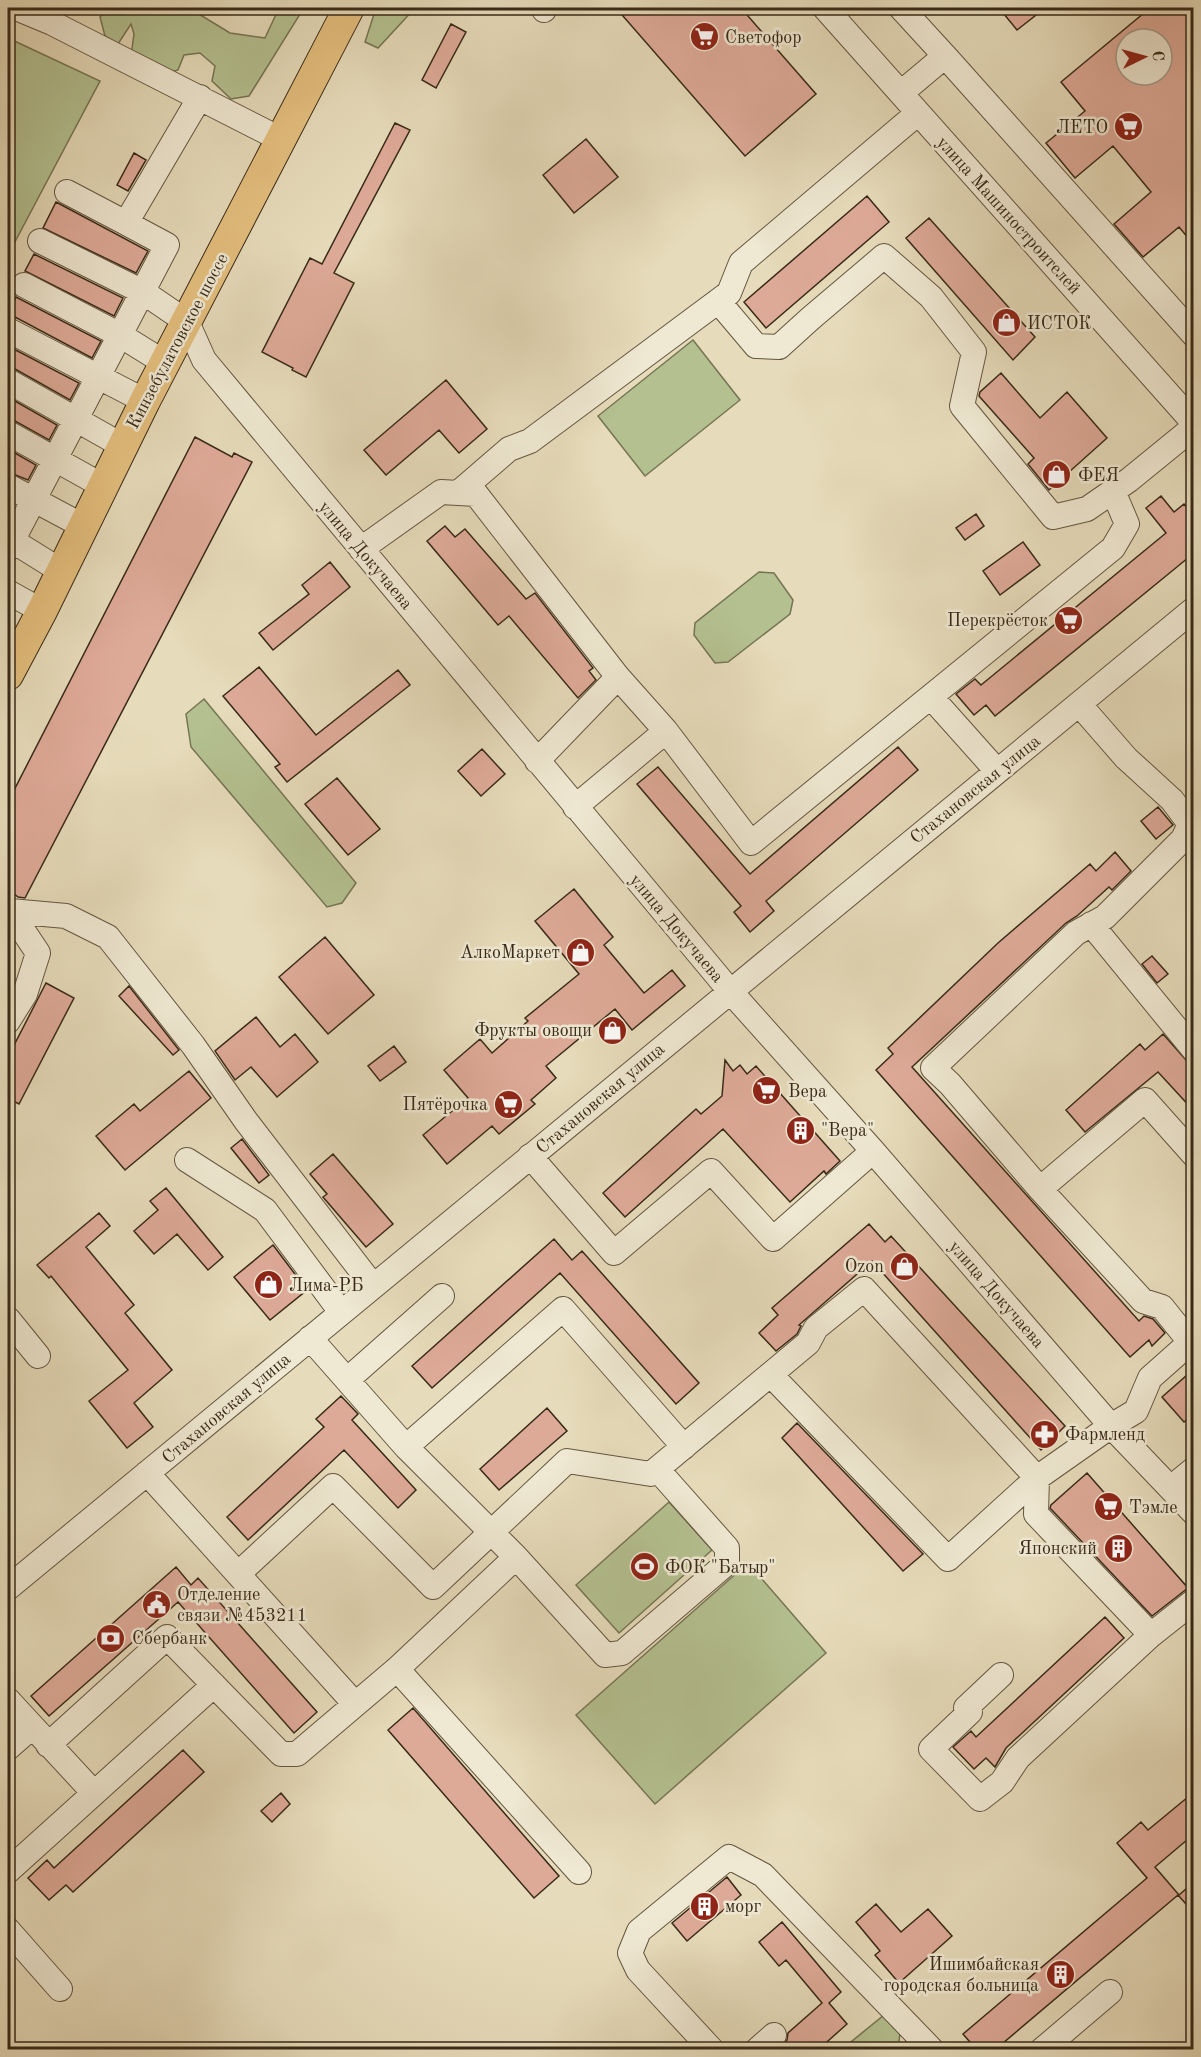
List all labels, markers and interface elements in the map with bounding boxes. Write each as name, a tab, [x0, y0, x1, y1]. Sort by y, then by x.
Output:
supermarket icon: Светофор	[688, 21, 720, 53]
north arrow	[1114, 27, 1174, 87]
place label: Светофор	[725, 29, 802, 48]
text: С	[1149, 50, 1165, 62]
supermarket icon: ЛЕТО	[1113, 111, 1145, 143]
place label: ЛЕТО	[1056, 119, 1108, 137]
street label: улица Машиностроителей	[933, 133, 1084, 298]
street label: Кинзебулатовское шоссе	[124, 251, 232, 432]
shop icon: ИСТОК	[990, 307, 1022, 339]
place label: ИСТОК	[1027, 315, 1091, 333]
shop icon: ФЕЯ	[1041, 459, 1073, 491]
place label: ФЕЯ	[1078, 467, 1119, 485]
street label: улица Докучаева	[315, 498, 416, 613]
supermarket icon: Перекрёсток	[1053, 604, 1085, 636]
place label: Перекрёсток	[947, 612, 1048, 630]
street label: Стахановская улица	[907, 732, 1044, 848]
street label: улица Докучаева	[626, 871, 727, 986]
shop icon: АлкоМаркет	[565, 936, 597, 968]
place label: АлкоМаркет	[460, 944, 560, 962]
shop icon: Фрукты овощи	[597, 1014, 629, 1046]
place label: Фрукты овощи	[474, 1022, 592, 1040]
street label: Стахановская улица	[533, 1040, 668, 1158]
supermarket icon: Вера	[751, 1075, 783, 1107]
place label: Вера	[788, 1083, 827, 1101]
supermarket icon: Пятёрочка	[493, 1088, 525, 1120]
place label: Пятёрочка	[403, 1096, 488, 1114]
building icon: "Вера"	[784, 1114, 816, 1146]
place label: "Вера"	[821, 1122, 874, 1140]
street label: улица Докучаева	[945, 1238, 1048, 1352]
shop icon: Ozon	[889, 1250, 921, 1282]
place label: Ozon	[845, 1258, 884, 1276]
shop icon: Лима-РБ	[252, 1269, 284, 1301]
place label: Лима-РБ	[289, 1277, 364, 1295]
street label: Стахановская улица	[159, 1350, 294, 1468]
pharmacy icon: Фармленд	[1028, 1418, 1060, 1450]
place label: Фармленд	[1065, 1426, 1145, 1444]
supermarket icon: Тэмле	[1092, 1491, 1124, 1523]
place label: Тэмле	[1129, 1499, 1178, 1517]
building icon: Японский	[1102, 1532, 1134, 1564]
place label: Японский	[1019, 1540, 1097, 1558]
sports icon: ФОК "Батыр"	[628, 1551, 660, 1583]
place label: ФОК "Батыр"	[665, 1559, 775, 1577]
place label: Отделение связи №453211	[177, 1586, 307, 1625]
public building icon: Отделение связи №453211	[140, 1588, 172, 1620]
bank icon: Сбербанк	[95, 1622, 127, 1654]
place label: Сбербанк	[132, 1630, 207, 1648]
building icon: морг	[688, 1890, 720, 1922]
place label: морг	[725, 1898, 762, 1916]
place label: Ишимбайская городская больница	[884, 1956, 1039, 1995]
building icon: Ишимбайская городская больница	[1044, 1958, 1076, 1990]

